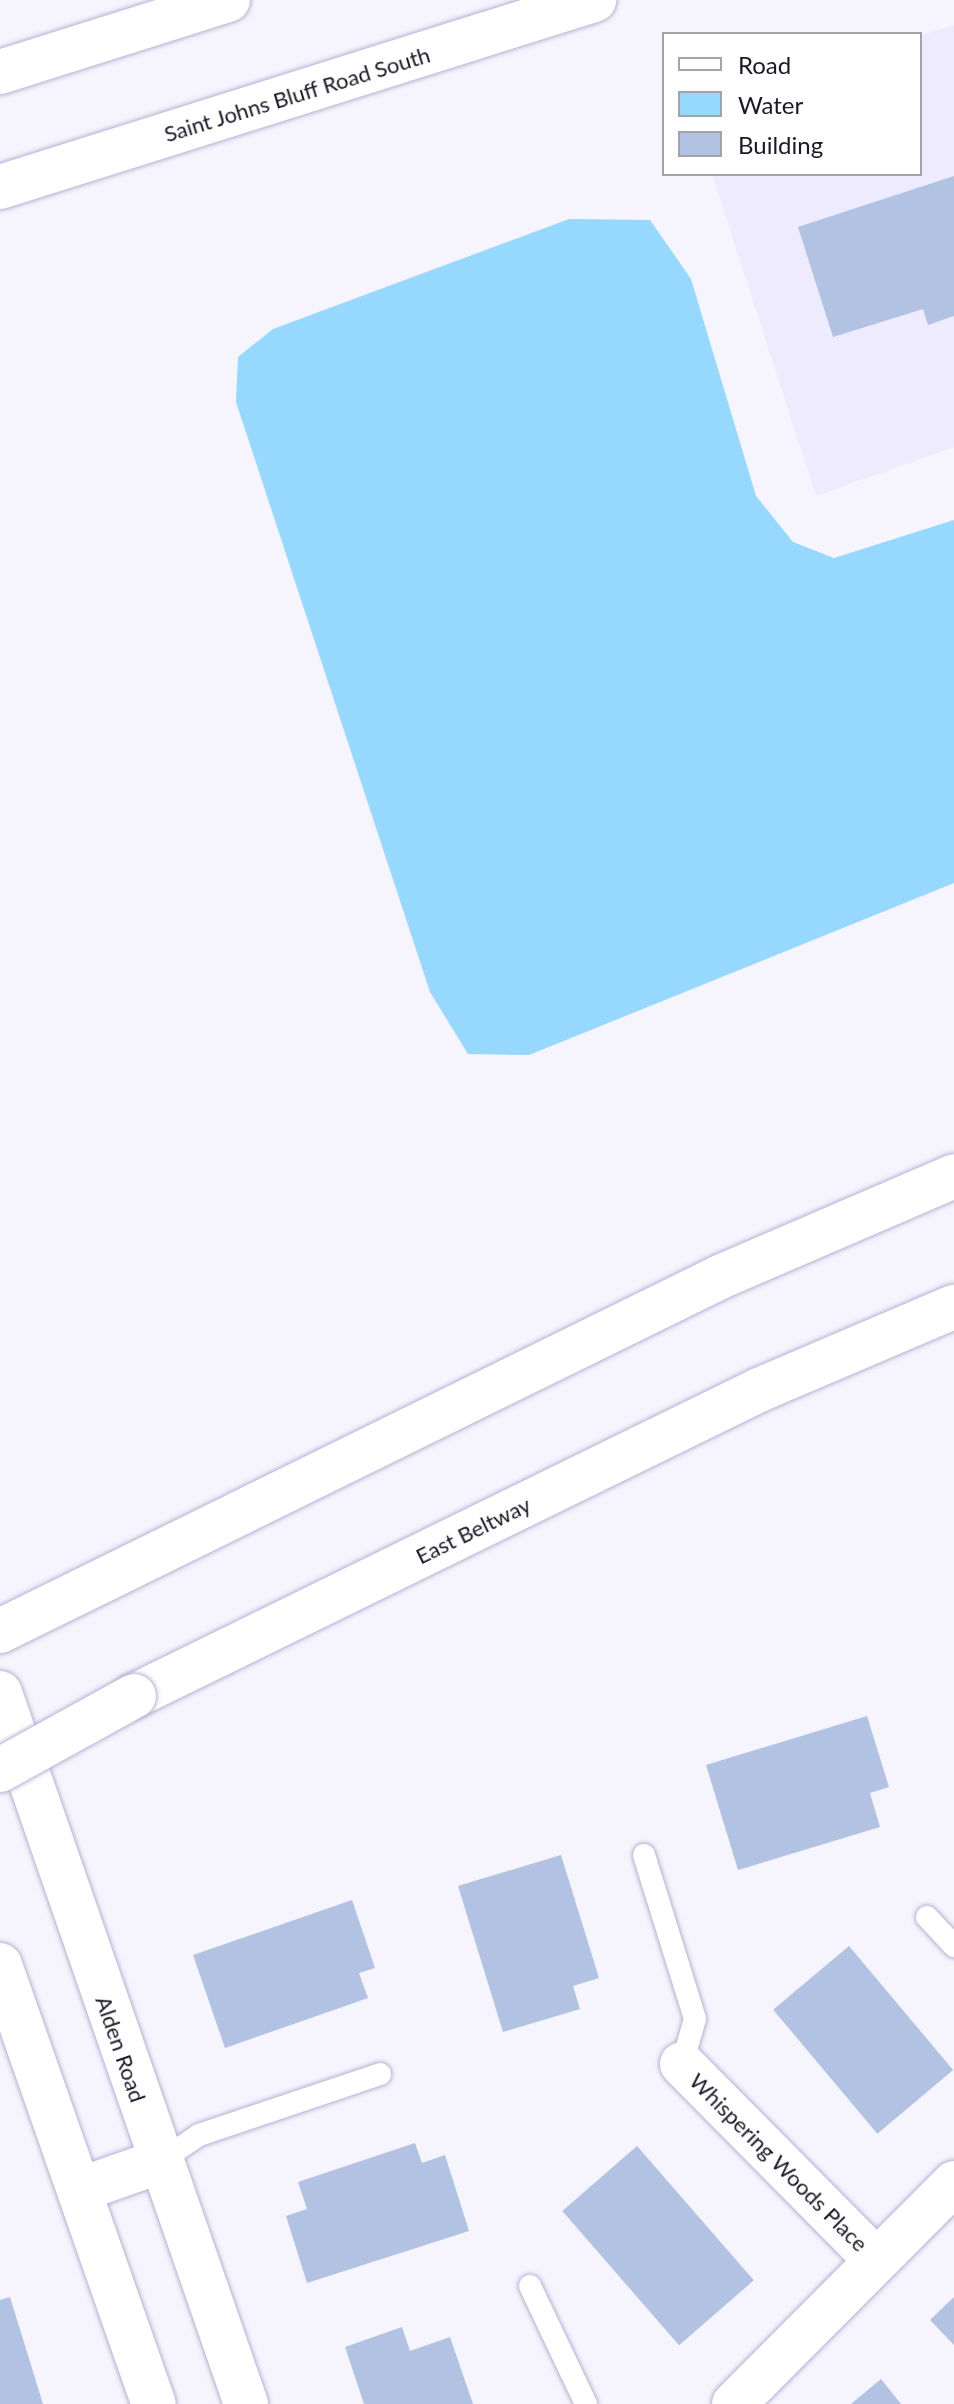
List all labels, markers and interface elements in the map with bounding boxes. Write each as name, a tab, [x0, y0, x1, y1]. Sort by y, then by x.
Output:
legend	[662, 32, 922, 176]
street label: Saint Johns Bluff Road South	[160, 41, 434, 147]
text: Road	[738, 50, 791, 79]
text: Water	[738, 90, 803, 119]
text: Building	[738, 130, 823, 159]
street label: East Beltway	[411, 1491, 535, 1569]
street label: Alden Road	[91, 1992, 151, 2106]
street label: Whispering Woods Place	[684, 2067, 874, 2257]

